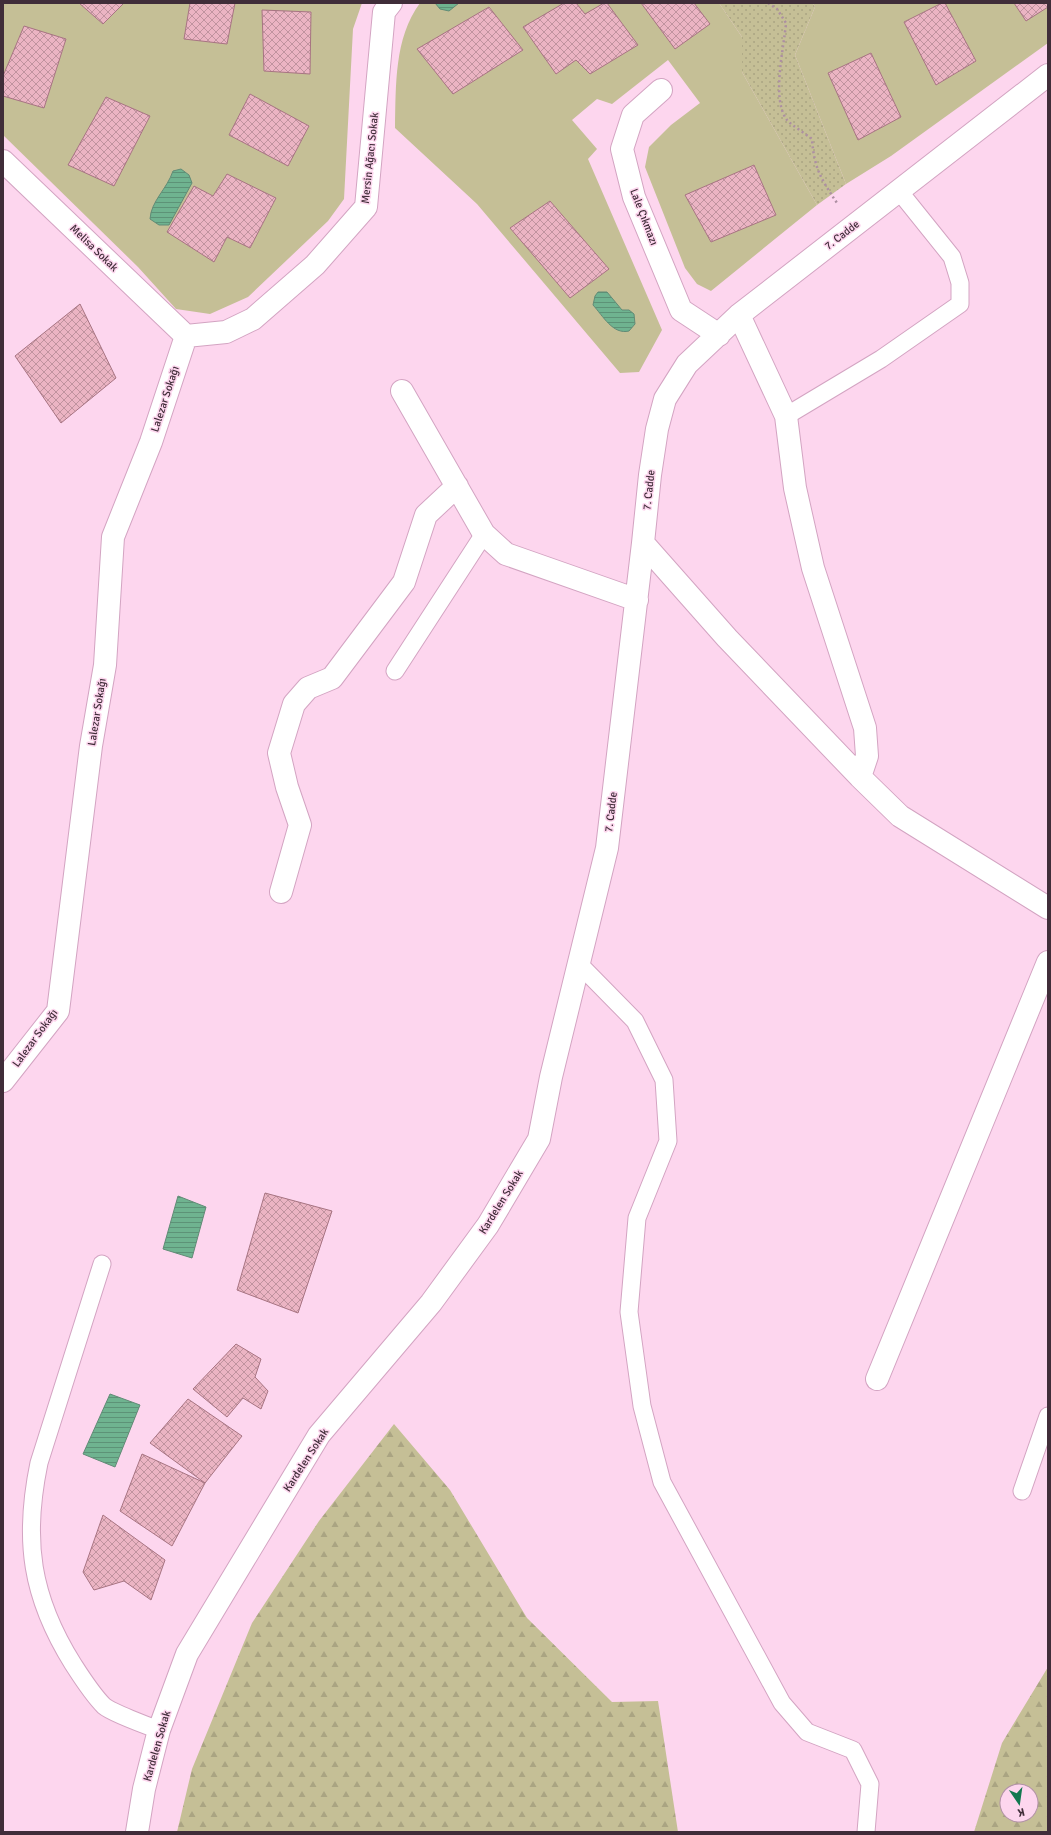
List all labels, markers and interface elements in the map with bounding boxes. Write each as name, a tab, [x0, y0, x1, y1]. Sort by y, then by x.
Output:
street label: Mersin Ağacı Sokak	[359, 111, 381, 204]
street label: Lale Çıkmazı	[627, 187, 661, 247]
street label: 7. Cadde	[822, 217, 862, 253]
street label: Melisa Sokak	[67, 222, 121, 274]
street label: Lalezar Sokağı	[148, 364, 182, 434]
street label: 7. Cadde	[640, 469, 658, 511]
street label: Lalezar Sokağı	[85, 677, 109, 747]
street label: 7. Cadde	[602, 791, 620, 833]
street label: Lalezar Sokağı	[10, 1006, 60, 1070]
street label: Kardelen Sokak	[476, 1167, 526, 1236]
street label: Kardelen Sokak	[281, 1425, 332, 1494]
street label: Kardelen Sokak	[141, 1709, 173, 1783]
north arrow	[999, 1783, 1039, 1823]
text: K	[1016, 1805, 1026, 1819]

